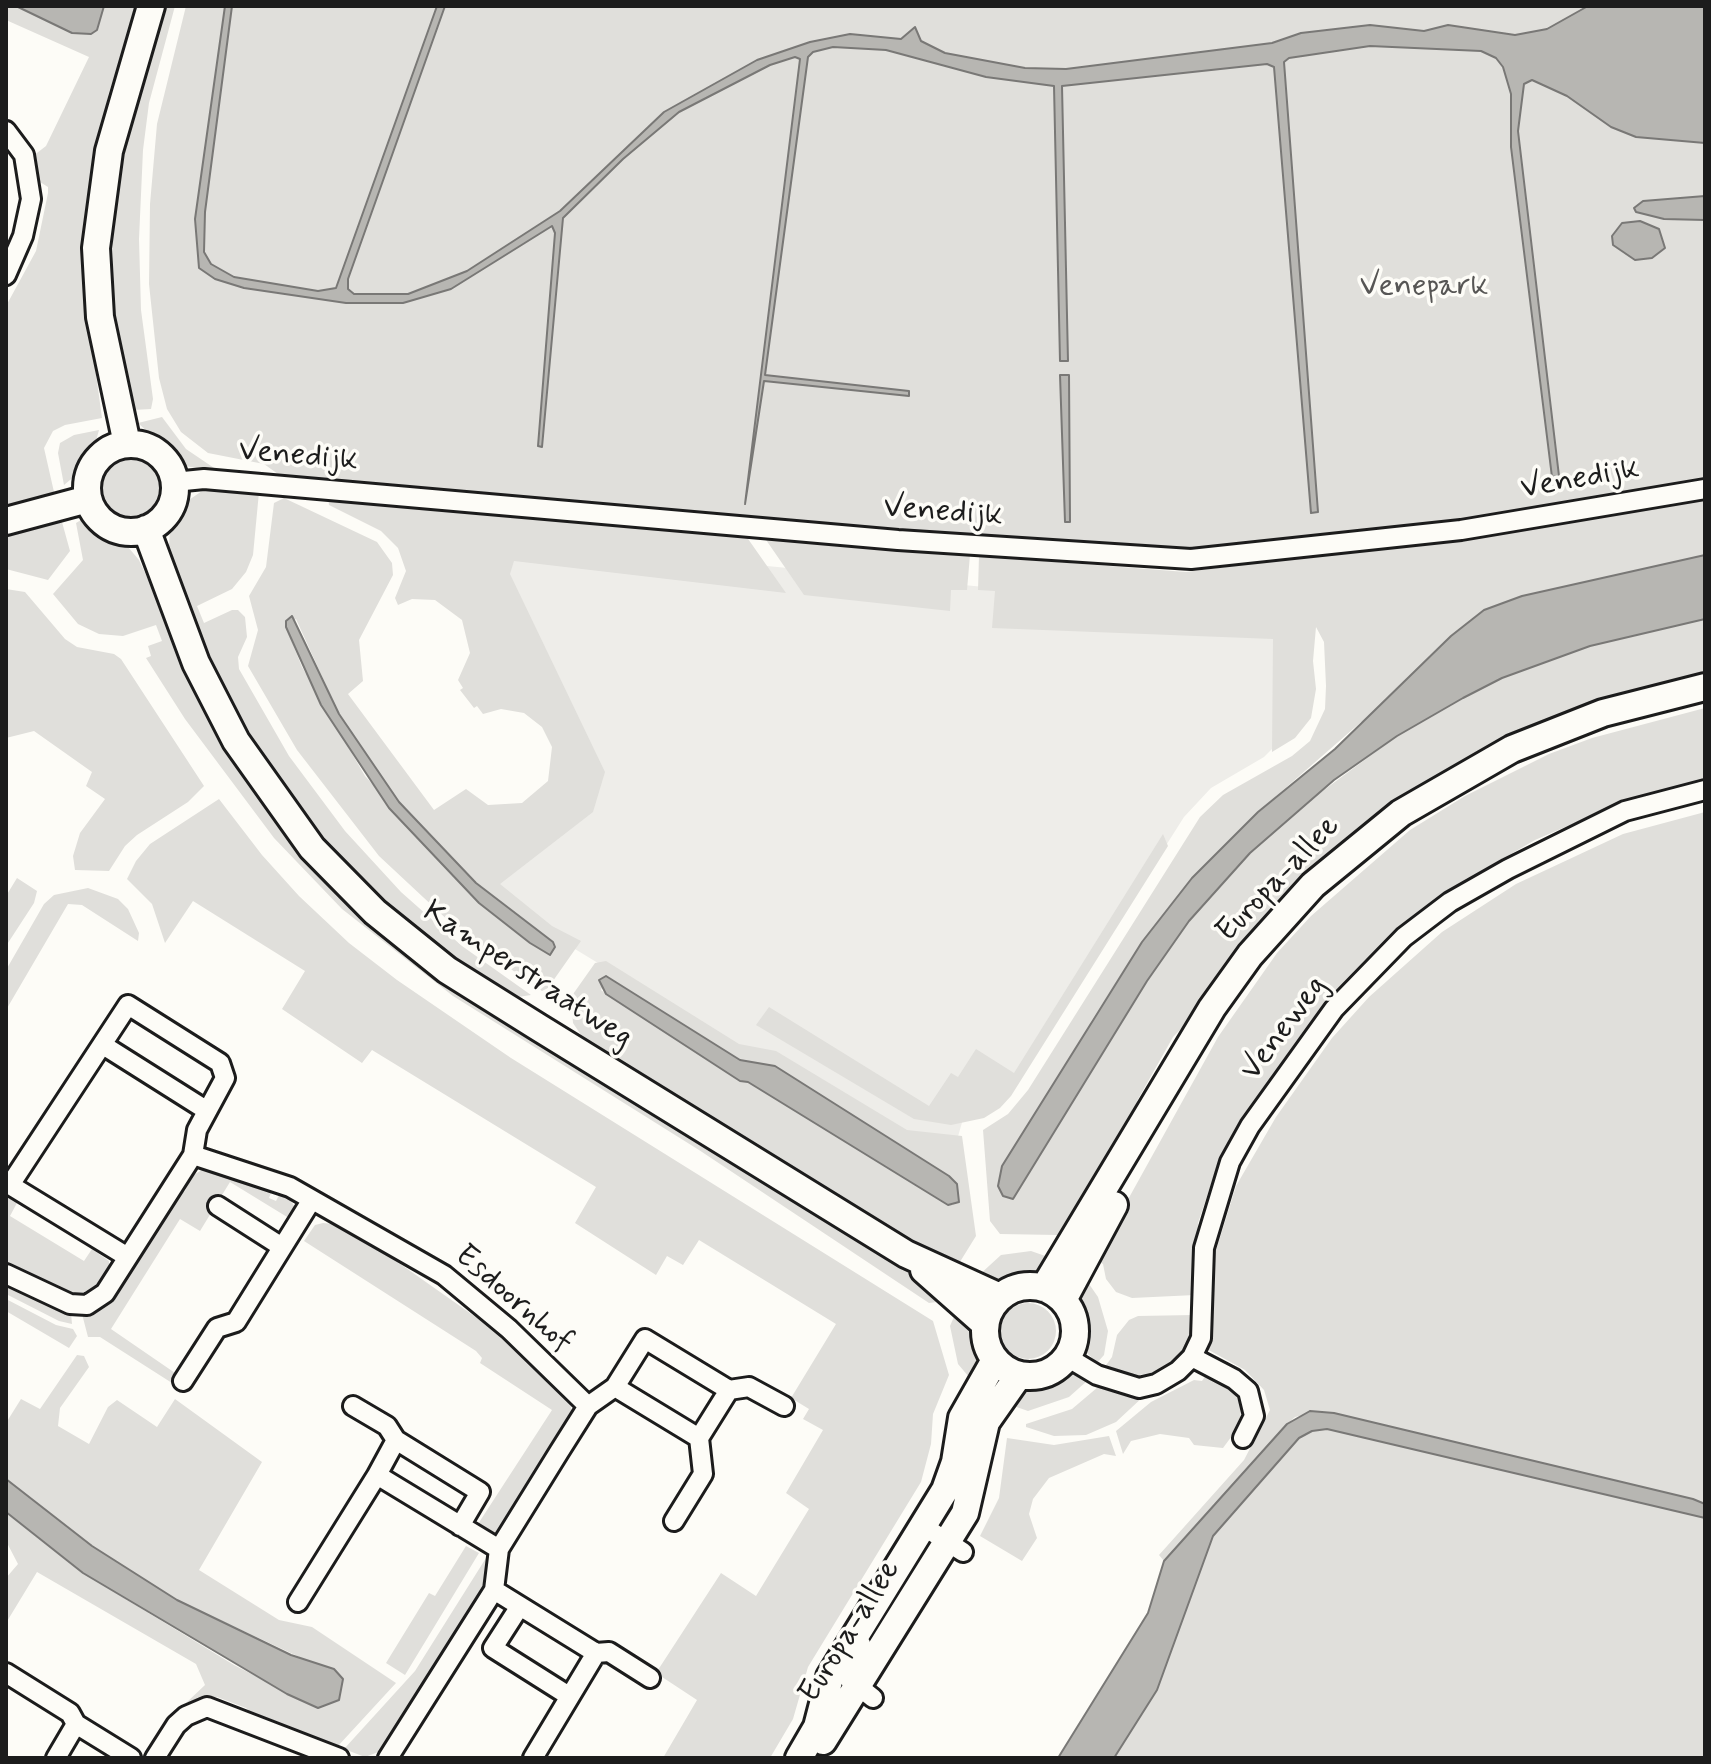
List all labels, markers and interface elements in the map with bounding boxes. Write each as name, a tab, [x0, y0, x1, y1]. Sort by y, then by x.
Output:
park label: Venepark	[1359, 268, 1489, 306]
street label: Venedijk	[237, 433, 359, 481]
street label: Venedijk	[1518, 451, 1642, 509]
street label: Venedijk	[882, 490, 1004, 536]
street label: Europa-allee	[1209, 809, 1349, 951]
street label: Kamperstraatweg	[415, 894, 639, 1058]
street label: Veneweg	[1233, 969, 1337, 1089]
street label: Esdoornhof	[446, 1238, 580, 1362]
street label: Europa-allee	[792, 1553, 910, 1711]

